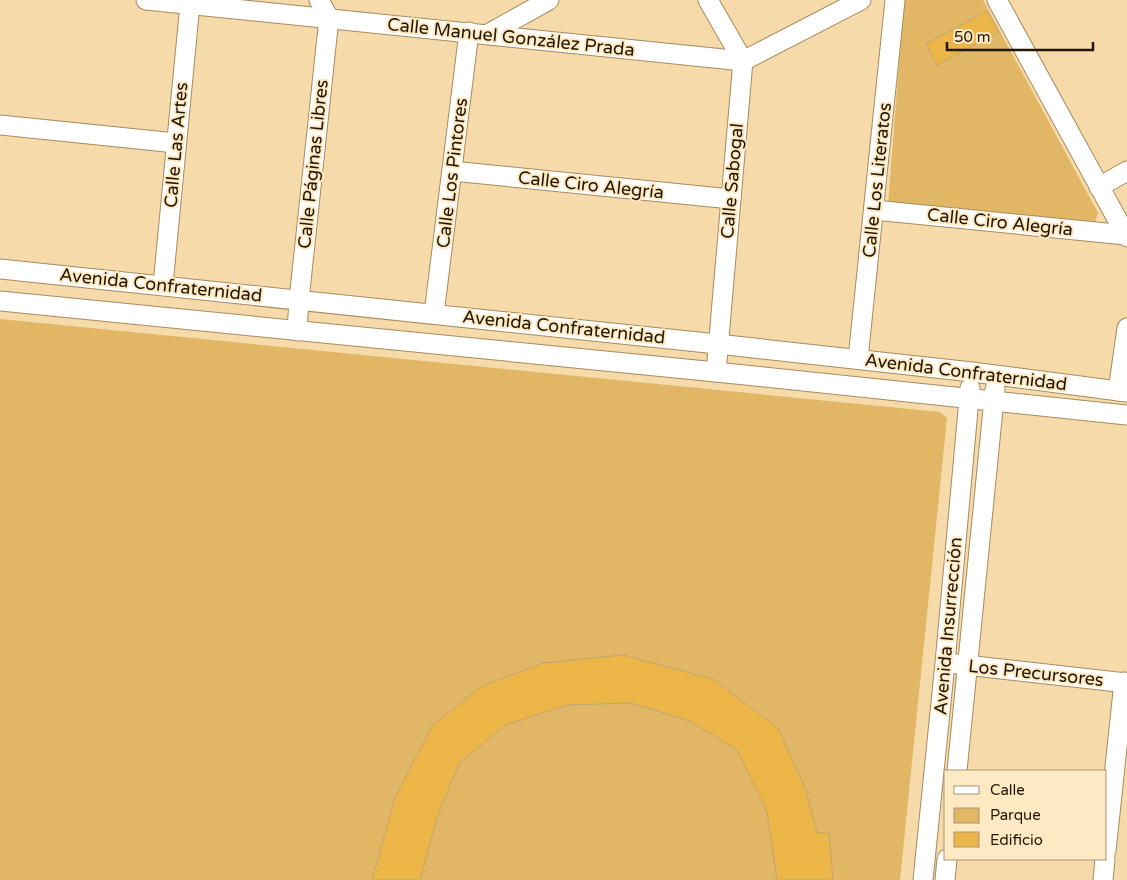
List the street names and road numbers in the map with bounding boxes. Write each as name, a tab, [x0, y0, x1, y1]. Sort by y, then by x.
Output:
street label: Calle Manuel González Prada	[386, 13, 636, 61]
street label: Calle Páginas Libres	[293, 78, 333, 250]
street label: Calle Las Artes	[160, 81, 192, 209]
street label: Calle Los Pintores	[432, 97, 472, 249]
street label: Calle Los Literatos	[858, 101, 896, 259]
street label: Calle Sabogal	[716, 122, 748, 240]
street label: Calle Ciro Alegría	[517, 166, 665, 204]
street label: Calle Ciro Alegría	[926, 203, 1074, 241]
street label: Avenida Confraternidad	[59, 263, 263, 307]
street label: Avenida Confraternidad	[462, 305, 666, 349]
street label: Avenida Confraternidad	[864, 349, 1068, 395]
street label: Avenida Insurrección	[929, 536, 967, 716]
street label: Los Precursores	[967, 655, 1105, 691]

